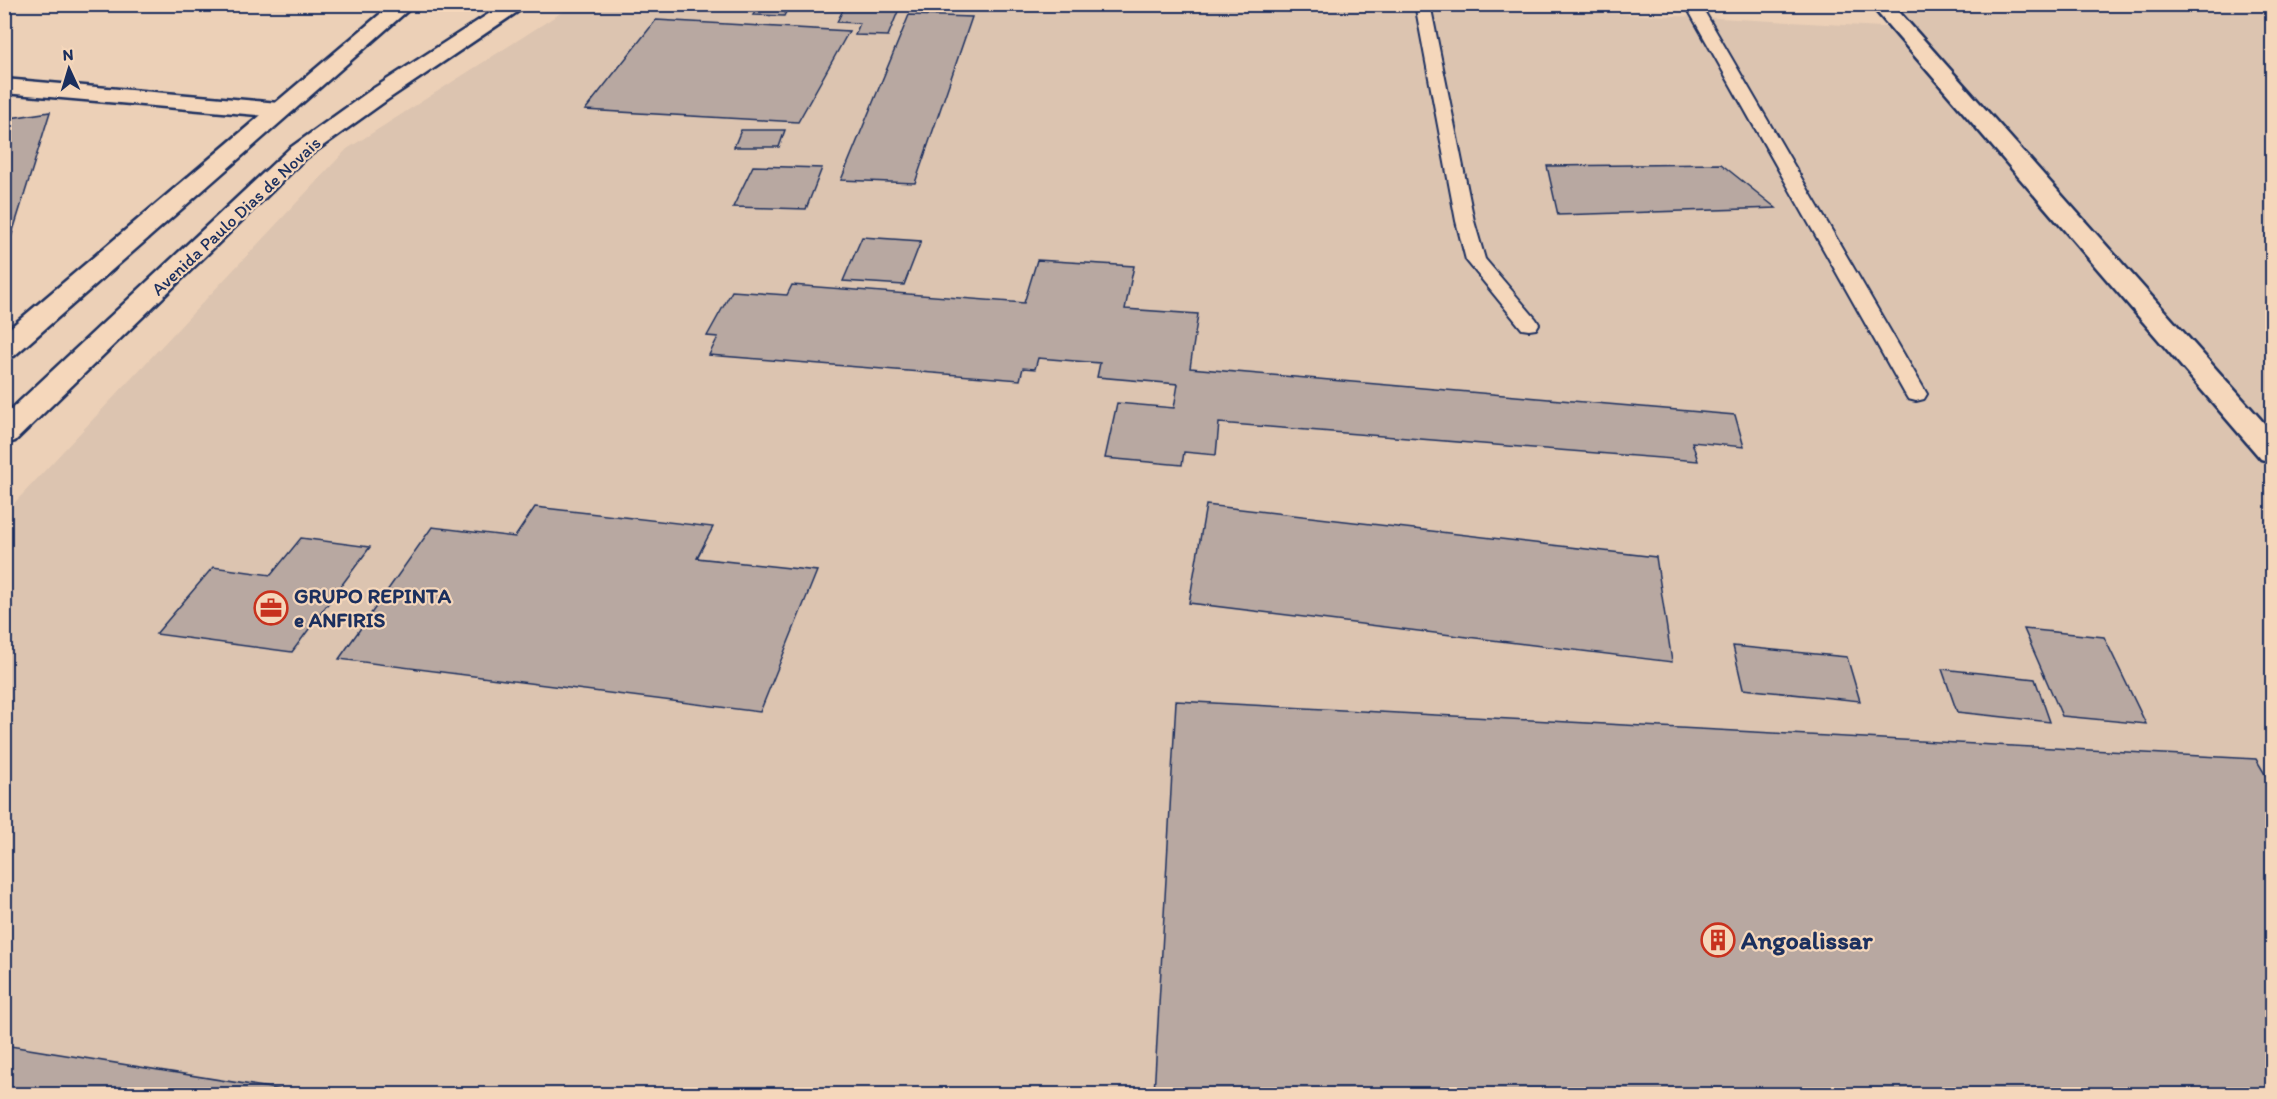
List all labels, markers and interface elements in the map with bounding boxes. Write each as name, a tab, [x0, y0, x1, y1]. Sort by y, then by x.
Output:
north arrow	[39, 39, 99, 99]
text: N	[62, 45, 74, 64]
street label: Avenida Paulo Dias de Novais	[147, 132, 325, 300]
place label: GRUPO REPINTA e ANFIRIS	[294, 583, 452, 632]
office icon: GRUPO REPINTA e ANFIRIS	[253, 590, 289, 626]
building icon: Angoalissar	[1700, 922, 1736, 958]
place label: Angoalissar	[1740, 924, 1873, 956]

